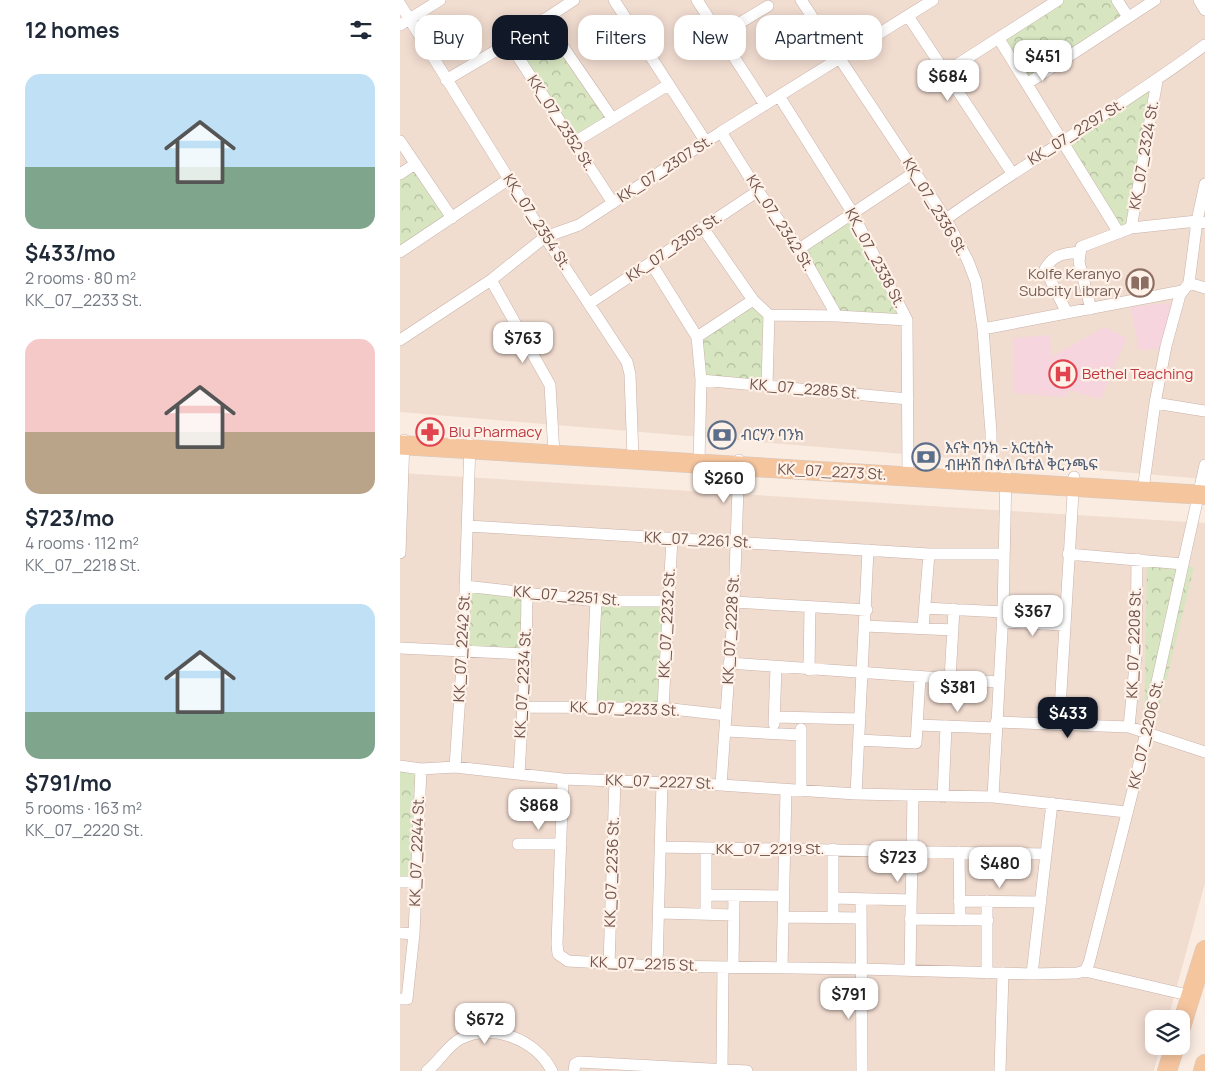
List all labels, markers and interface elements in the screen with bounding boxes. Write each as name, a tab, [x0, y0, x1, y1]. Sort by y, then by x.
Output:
chip: Buy	[415, 15, 482, 60]
chip: Rent	[492, 15, 568, 60]
chip: Filters	[578, 15, 664, 60]
chip: New	[674, 15, 746, 60]
chip: Apartment	[756, 15, 882, 60]
text: 12 homes	[25, 16, 120, 44]
icon: filters	[347, 16, 375, 44]
pin: $451	[1013, 39, 1073, 82]
text: $451	[1025, 45, 1061, 67]
pin: $684	[918, 59, 978, 102]
text: $684	[928, 65, 968, 87]
street label: KK_07_2352 St.	[523, 71, 600, 175]
street label: KK_07_2297 St.	[1023, 94, 1128, 170]
street label: KK_07_2324 St.	[1124, 99, 1163, 211]
icon: home	[155, 107, 245, 197]
street label: KK_07_2307 St.	[613, 130, 717, 207]
street label: KK_07_2336 St.	[898, 154, 973, 260]
street label: KK_07_2354 St.	[498, 170, 576, 274]
street label: KK_07_2342 St.	[741, 171, 819, 275]
street label: KK_07_2338 St.	[840, 204, 911, 311]
street label: KK_07_2305 St.	[622, 207, 726, 286]
text: $433/mo	[25, 239, 116, 267]
place label: Kolfe Keranyo Subcity Library	[1019, 263, 1121, 301]
text: 2 rooms · 80 m²	[25, 267, 136, 289]
library icon: Kolfe Keranyo Subcity Library	[1125, 268, 1155, 298]
text: KK_07_2233 St.	[25, 289, 142, 311]
pin: $763	[493, 322, 553, 364]
text: $763	[504, 327, 542, 349]
hospital icon: Bethel Teaching	[1048, 359, 1078, 389]
place label: Bethel Teaching	[1082, 363, 1193, 384]
icon: home	[155, 372, 245, 462]
street label: KK_07_2285 St.	[749, 373, 861, 404]
pharmacy icon: Blu Pharmacy	[415, 417, 445, 447]
bank icon: ብርሃን ባንክ	[707, 420, 737, 450]
place label: Blu Pharmacy	[449, 421, 542, 442]
place label: ብርሃን ባንክ	[741, 424, 804, 445]
place label: እናት ባንክ - አርቲስት ብዙነሽ በቀለ ቤተል ቅርንጫፍ	[945, 437, 1098, 475]
bank icon: እናት ባንክ - አርቲስት ብዙነሽ በቀለ ቤተል ቅርንጫፍ	[911, 442, 941, 472]
street label: KK_07_2273 St.	[777, 458, 887, 485]
pin: $260	[694, 462, 754, 504]
text: $260	[704, 467, 744, 489]
text: $723/mo	[25, 504, 114, 532]
street label: KK_07_2261 St.	[643, 526, 753, 553]
text: 4 rooms · 112 m²	[25, 532, 139, 554]
text: KK_07_2218 St.	[25, 554, 140, 576]
street label: KK_07_2232 St.	[653, 567, 680, 679]
street label: KK_07_2228 St.	[717, 573, 744, 685]
street label: KK_07_2251 St.	[512, 580, 622, 611]
street label: KK_07_2208 St.	[1121, 587, 1146, 699]
street label: KK_07_2242 St.	[448, 591, 475, 703]
pin: $367	[1003, 594, 1063, 637]
text: $367	[1014, 600, 1052, 622]
street label: KK_07_2234 St.	[509, 627, 536, 739]
icon: home	[155, 637, 245, 727]
pin: $381	[928, 670, 988, 713]
text: $381	[940, 676, 976, 698]
street label: KK_07_2206 St.	[1123, 677, 1168, 791]
street label: KK_07_2233 St.	[570, 696, 680, 721]
pin: $433	[1038, 696, 1098, 739]
text: $433	[1049, 702, 1087, 724]
text: $791/mo	[25, 769, 112, 797]
street label: KK_07_2227 St.	[605, 769, 715, 794]
pin: $868	[509, 788, 569, 831]
text: $868	[519, 794, 559, 816]
street label: KK_07_2244 St.	[404, 795, 429, 907]
text: 5 rooms · 163 m²	[25, 797, 142, 819]
street label: KK_07_2236 St.	[599, 816, 624, 928]
text: KK_07_2220 St.	[25, 819, 144, 841]
street label: KK_07_2219 St.	[716, 838, 824, 859]
pin: $723	[868, 840, 928, 883]
text: $723	[879, 846, 917, 868]
pin: $480	[970, 846, 1030, 889]
text: $480	[980, 852, 1020, 874]
street label: KK_07_2215 St.	[590, 951, 698, 976]
pin: $791	[819, 978, 879, 1020]
text: $791	[831, 983, 867, 1005]
pin: $672	[455, 1002, 515, 1045]
text: $672	[466, 1008, 504, 1030]
map controls	[1145, 1010, 1190, 1055]
button: layers	[1145, 1010, 1190, 1055]

